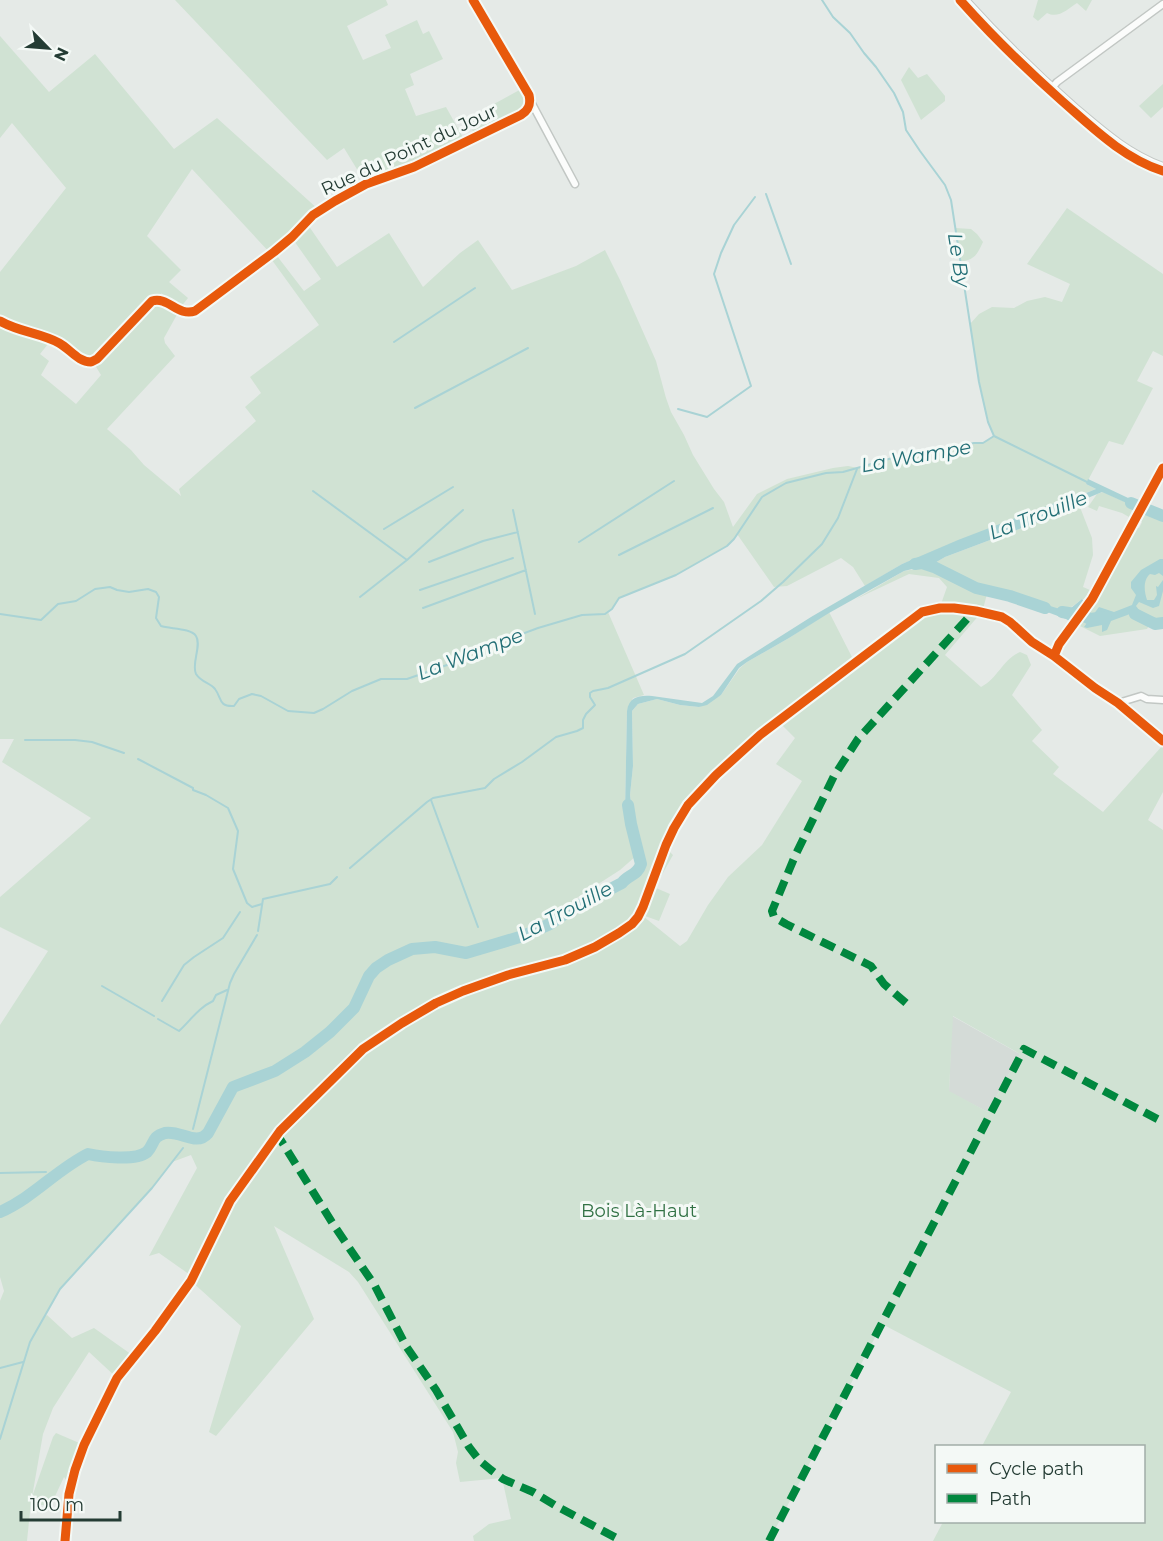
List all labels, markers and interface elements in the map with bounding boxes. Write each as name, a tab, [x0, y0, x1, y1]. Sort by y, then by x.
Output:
north arrow	[18, 18, 78, 78]
text: N	[50, 44, 72, 64]
street label: Rue du Point du Jour	[318, 100, 500, 200]
water label: Le By	[943, 231, 975, 290]
water label: La Wampe	[859, 434, 973, 478]
water label: La Trouille	[985, 485, 1091, 545]
water label: La Wampe	[414, 623, 526, 685]
water label: La Trouille	[514, 876, 616, 946]
park label: Bois Là-Haut	[581, 1200, 697, 1222]
legend	[935, 1445, 1145, 1523]
text: Cycle path	[989, 1458, 1084, 1480]
scale bar	[21, 1484, 120, 1522]
text: Path	[989, 1488, 1032, 1510]
text: 100 m	[30, 1494, 84, 1516]

